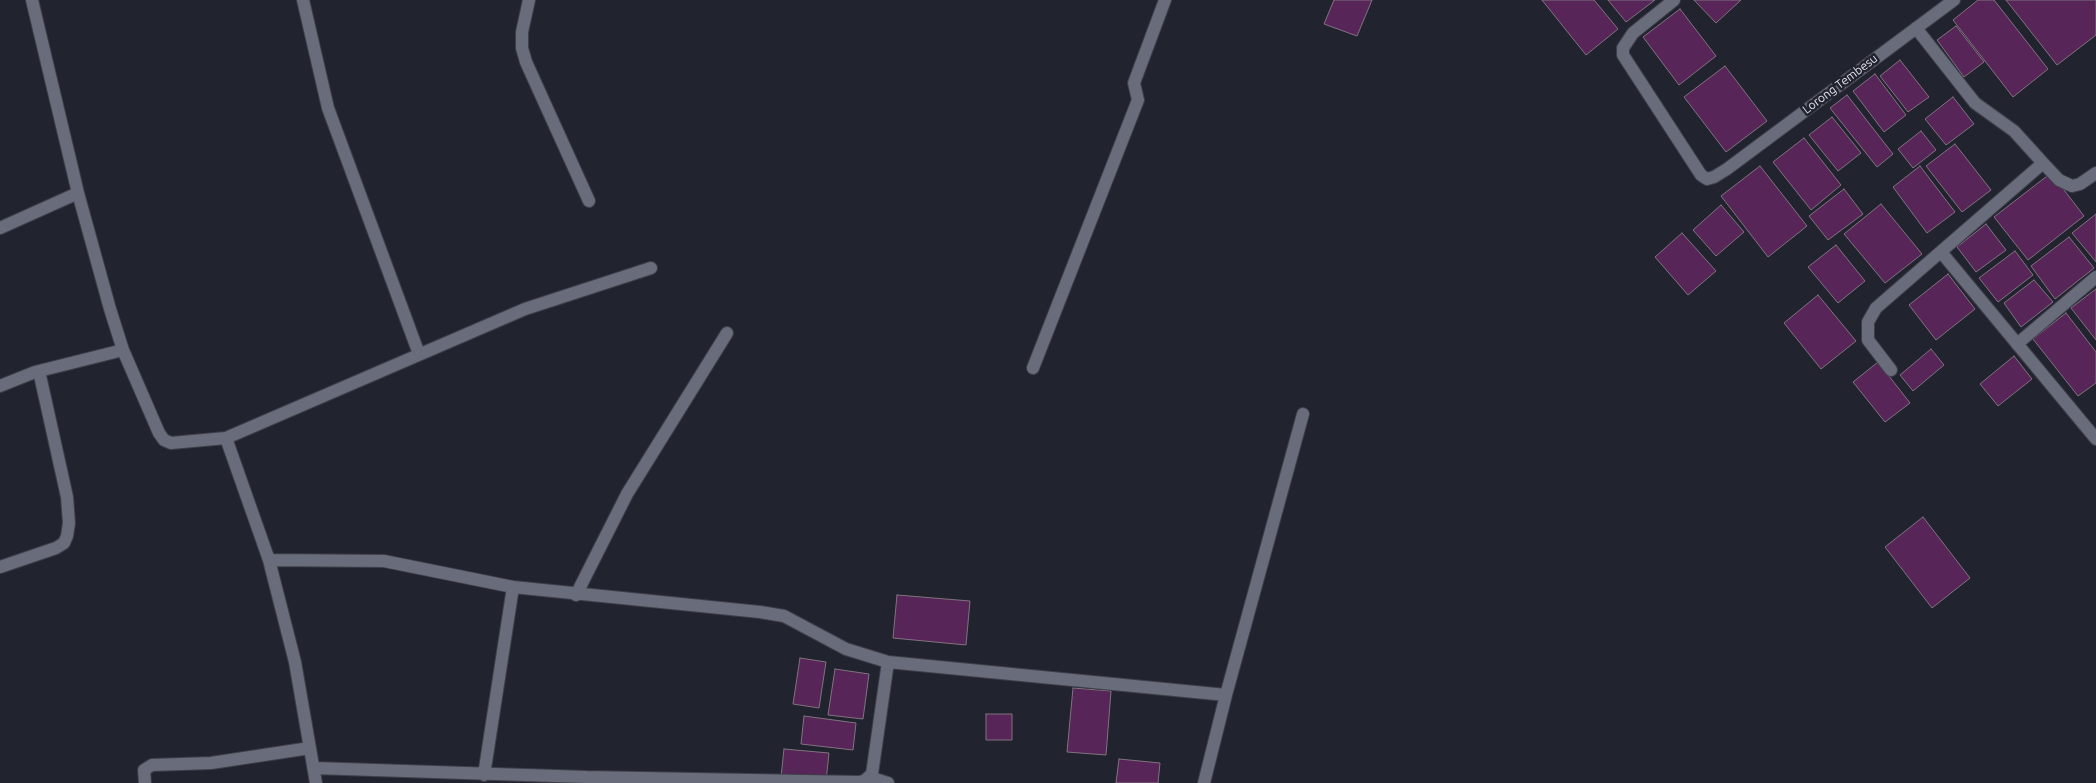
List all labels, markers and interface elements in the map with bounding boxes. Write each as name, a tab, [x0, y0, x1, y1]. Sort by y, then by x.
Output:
street label: Lorong Tembesu	[1800, 51, 1880, 117]

